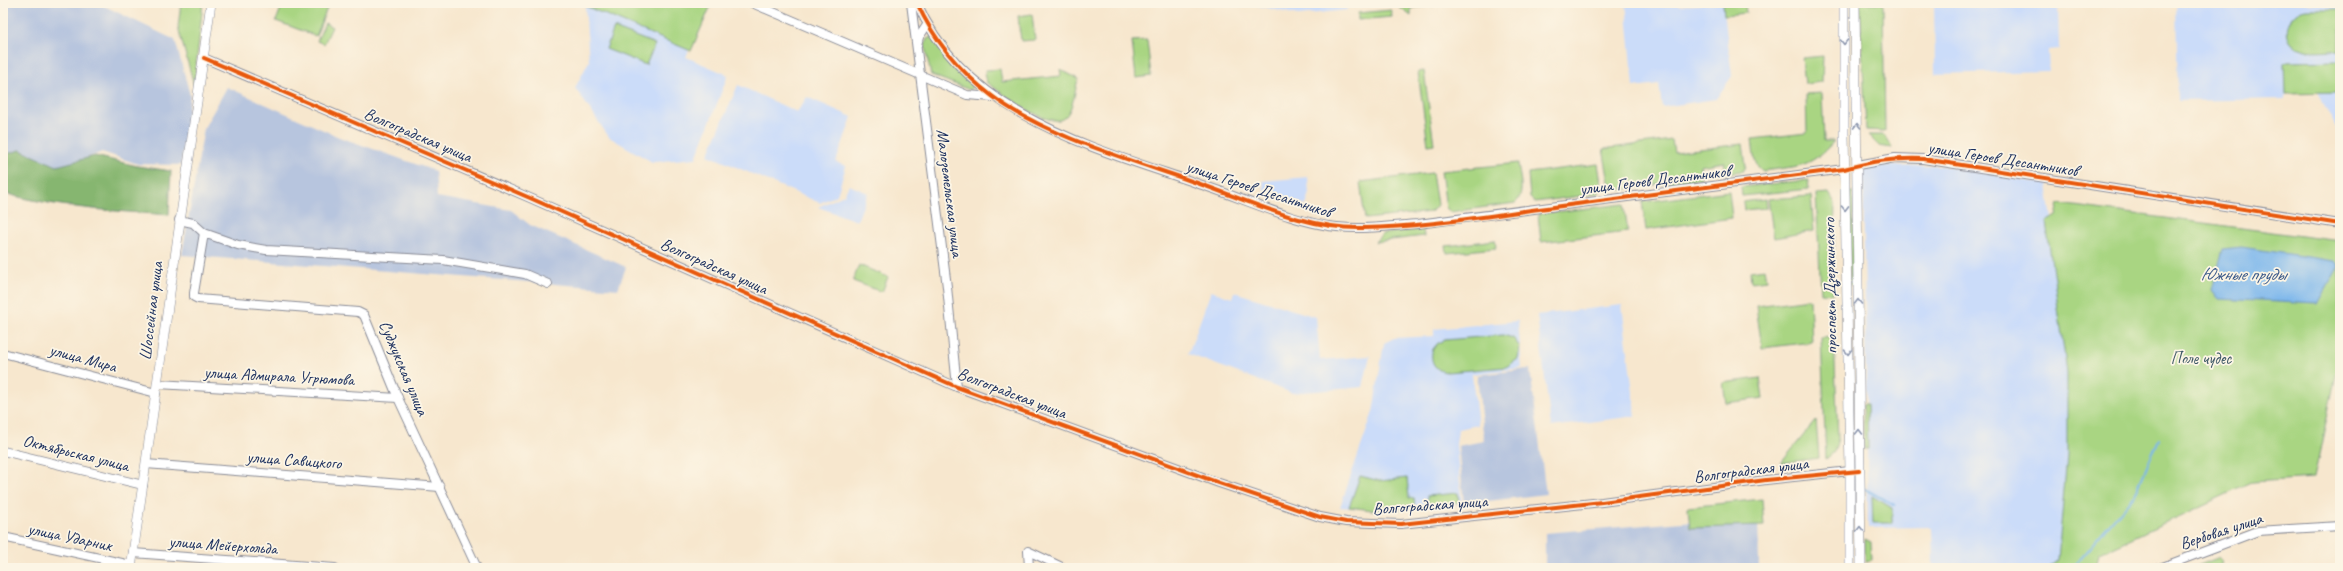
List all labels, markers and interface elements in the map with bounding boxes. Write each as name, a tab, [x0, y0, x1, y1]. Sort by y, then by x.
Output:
one-way arrow	[1840, 39, 1848, 45]
street label: Волгоградская улица	[361, 103, 476, 168]
one-way arrow	[1853, 123, 1861, 129]
street label: Малоземельская улица	[931, 128, 969, 260]
street label: улица Героев Десантников	[1926, 137, 2083, 182]
street label: улица Героев Десантников	[1183, 155, 1338, 224]
street label: улица Героев Десантников	[1578, 160, 1735, 200]
one-way arrow	[1841, 205, 1849, 211]
street label: проспект Дзержинского	[1818, 217, 1843, 354]
street label: Волгоградская улица	[657, 233, 772, 299]
street label: Шоссейная улица	[135, 259, 168, 361]
water label: Южные пруды	[2201, 263, 2289, 285]
one-way arrow	[1854, 299, 1863, 305]
street label: Суджукская улица	[375, 317, 434, 420]
street label: улица Мира	[46, 339, 120, 377]
park label: Поле чудес	[2171, 348, 2232, 369]
one-way arrow	[1843, 349, 1852, 355]
street label: улица Адмирала Угрюмова	[202, 362, 357, 391]
street label: Волгоградская улица	[955, 363, 1071, 424]
one-way arrow	[1855, 429, 1863, 435]
street label: Октябрьская улица	[21, 430, 133, 477]
street label: улица Савицкого	[245, 446, 343, 474]
street label: Волгоградская улица	[1693, 452, 1810, 487]
street label: Волгоградская улица	[1372, 490, 1489, 519]
street label: Вербовая улица	[2177, 507, 2266, 554]
street label: улица Ударник	[25, 518, 116, 557]
one-way arrow	[1856, 526, 1864, 532]
street label: улица Мейерхольда	[167, 531, 280, 559]

